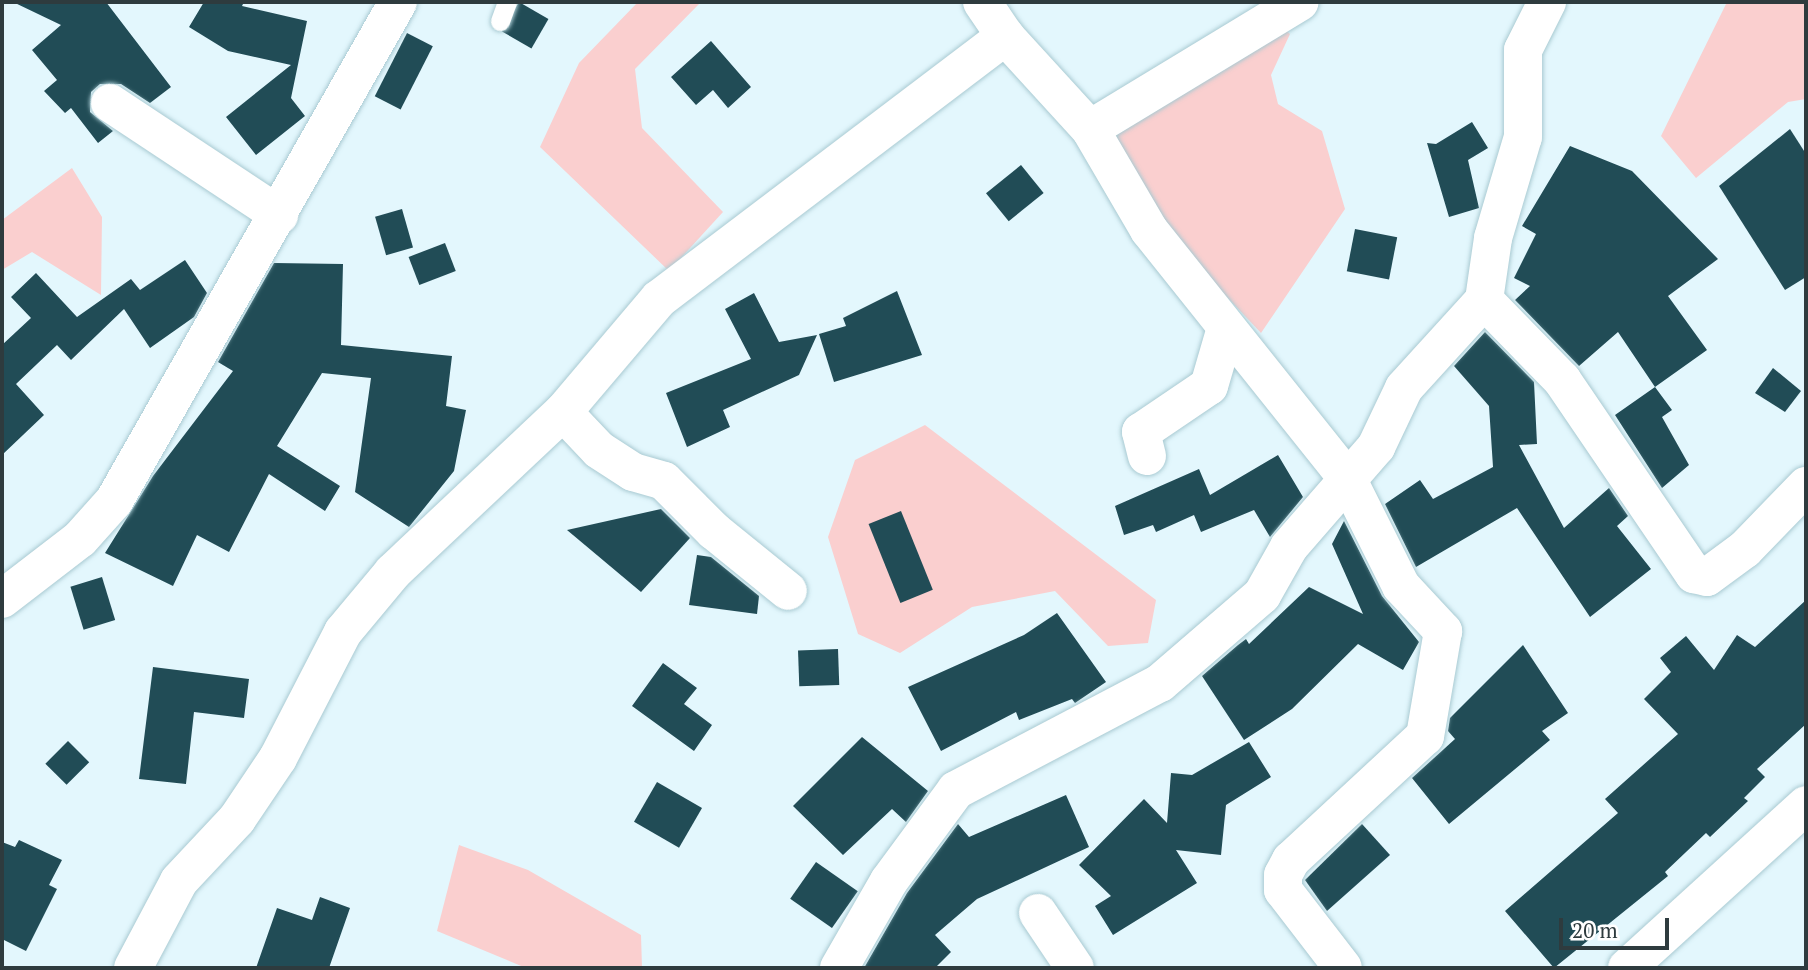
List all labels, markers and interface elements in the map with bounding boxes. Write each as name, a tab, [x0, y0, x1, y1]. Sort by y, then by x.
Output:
scale bar	[1563, 904, 1673, 948]
text: 20 m	[1572, 916, 1618, 944]

